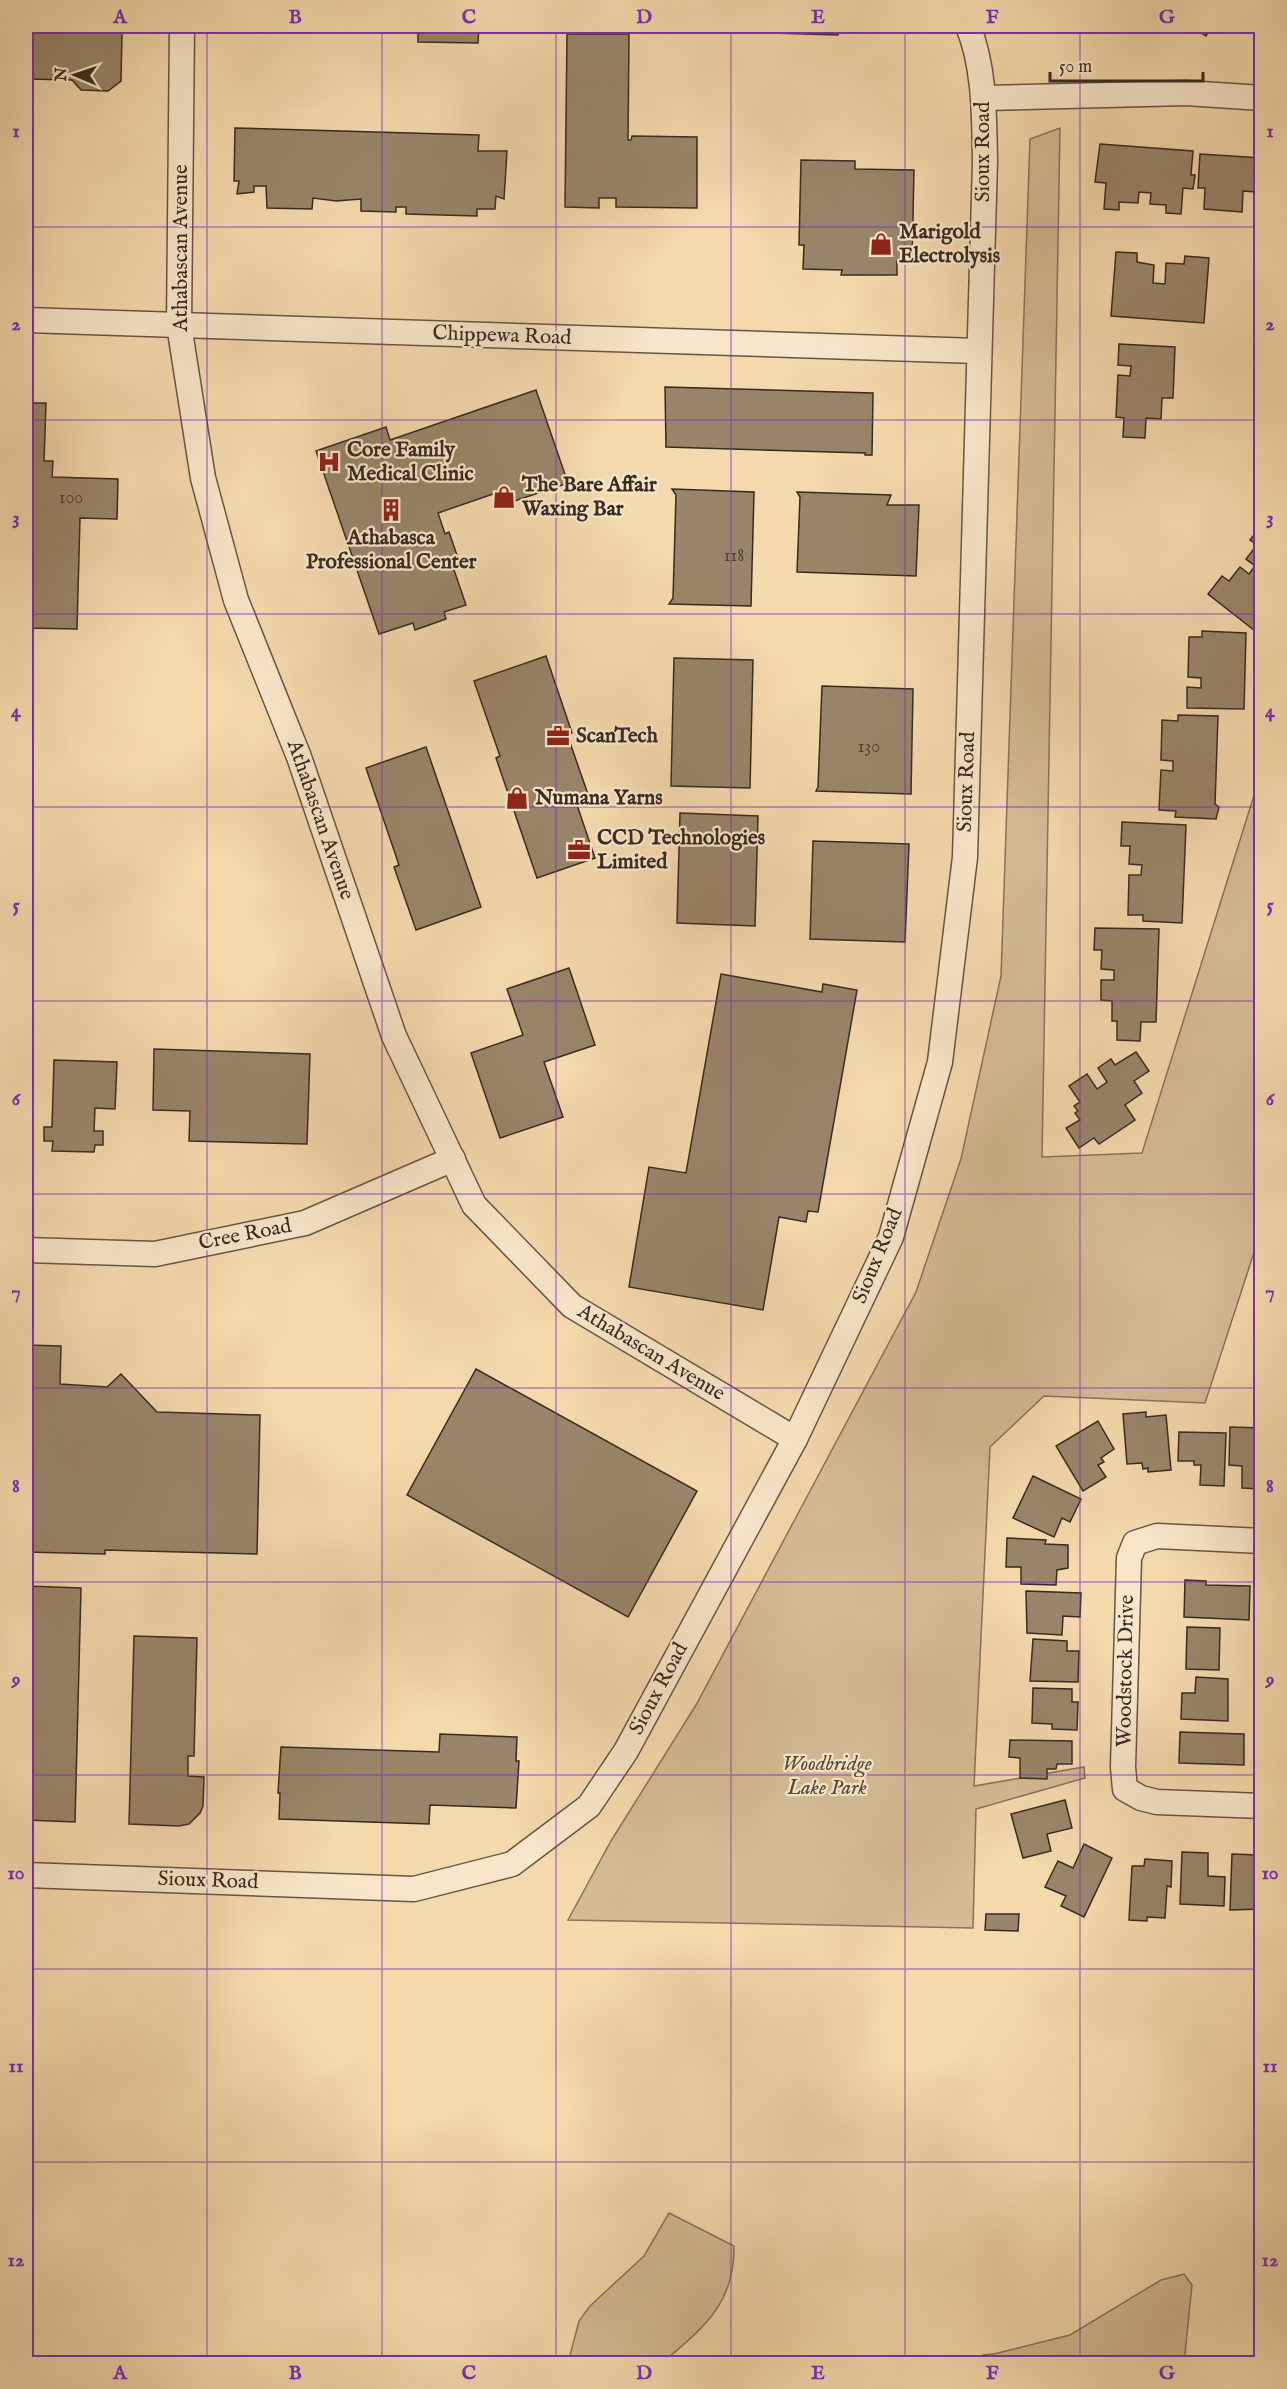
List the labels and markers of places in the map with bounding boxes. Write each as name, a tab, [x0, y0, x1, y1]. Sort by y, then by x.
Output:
place label: Marigold Electrolysis	[899, 219, 1000, 270]
shop icon: Marigold Electrolysis	[868, 231, 894, 257]
place label: Core Family Medical Clinic	[347, 437, 473, 488]
hospital icon: Core Family Medical Clinic	[316, 449, 342, 475]
place label: The Bare Affair Waxing Bar	[521, 472, 657, 523]
shop icon: The Bare Affair Waxing Bar	[491, 484, 517, 510]
building icon: Athabasca Professional Center	[378, 497, 404, 523]
place label: Athabasca Professional Center	[306, 525, 477, 576]
office icon: ScanTech	[545, 723, 571, 749]
place label: ScanTech	[576, 723, 659, 750]
shop icon: Numana Yarns	[504, 785, 530, 811]
place label: Numana Yarns	[534, 785, 663, 812]
place label: CCD Technologies Limited	[597, 825, 765, 876]
office icon: CCD Technologies Limited	[566, 837, 592, 863]

